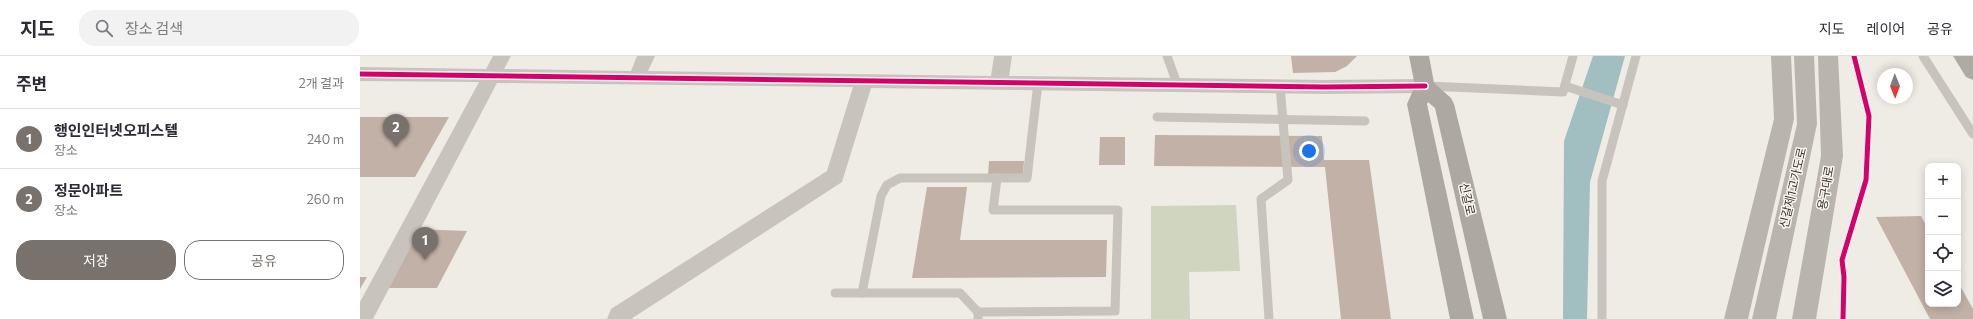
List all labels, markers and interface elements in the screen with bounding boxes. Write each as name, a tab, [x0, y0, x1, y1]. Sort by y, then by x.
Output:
search box	[79, 10, 359, 46]
text: 지도	[20, 17, 55, 40]
icon: search	[93, 17, 115, 39]
text: 장소 검색	[125, 19, 183, 37]
text: 지도	[1819, 20, 1845, 37]
text: 레이어	[1867, 20, 1905, 37]
text: 공유	[1927, 20, 1953, 37]
north arrow	[1877, 68, 1913, 104]
text: 주변	[16, 73, 47, 94]
text: 2개 결과	[298, 75, 344, 91]
pin: 2	[383, 114, 409, 147]
text: 행인인터넷오피스텔	[54, 121, 178, 139]
text: 1	[26, 131, 32, 147]
text: 240 m	[307, 131, 344, 147]
your location	[1299, 141, 1319, 161]
text: 장소	[54, 142, 78, 158]
street label: 신갈제1고가도로	[1776, 146, 1808, 230]
map controls	[1925, 163, 1961, 307]
button: +	[1925, 163, 1961, 199]
street label: 용구대로	[1814, 165, 1836, 211]
text: 정문아파트	[54, 181, 123, 199]
street label: 신갈로	[1457, 181, 1479, 216]
text: 2	[25, 191, 33, 207]
text: 260 m	[307, 191, 344, 207]
button: −	[1925, 199, 1961, 235]
text: 장소	[54, 202, 78, 218]
pin: 1	[412, 227, 438, 260]
button: locate	[1925, 235, 1961, 271]
button: 저장	[16, 240, 176, 280]
button: 공유	[184, 240, 344, 280]
button: layers	[1925, 271, 1961, 307]

